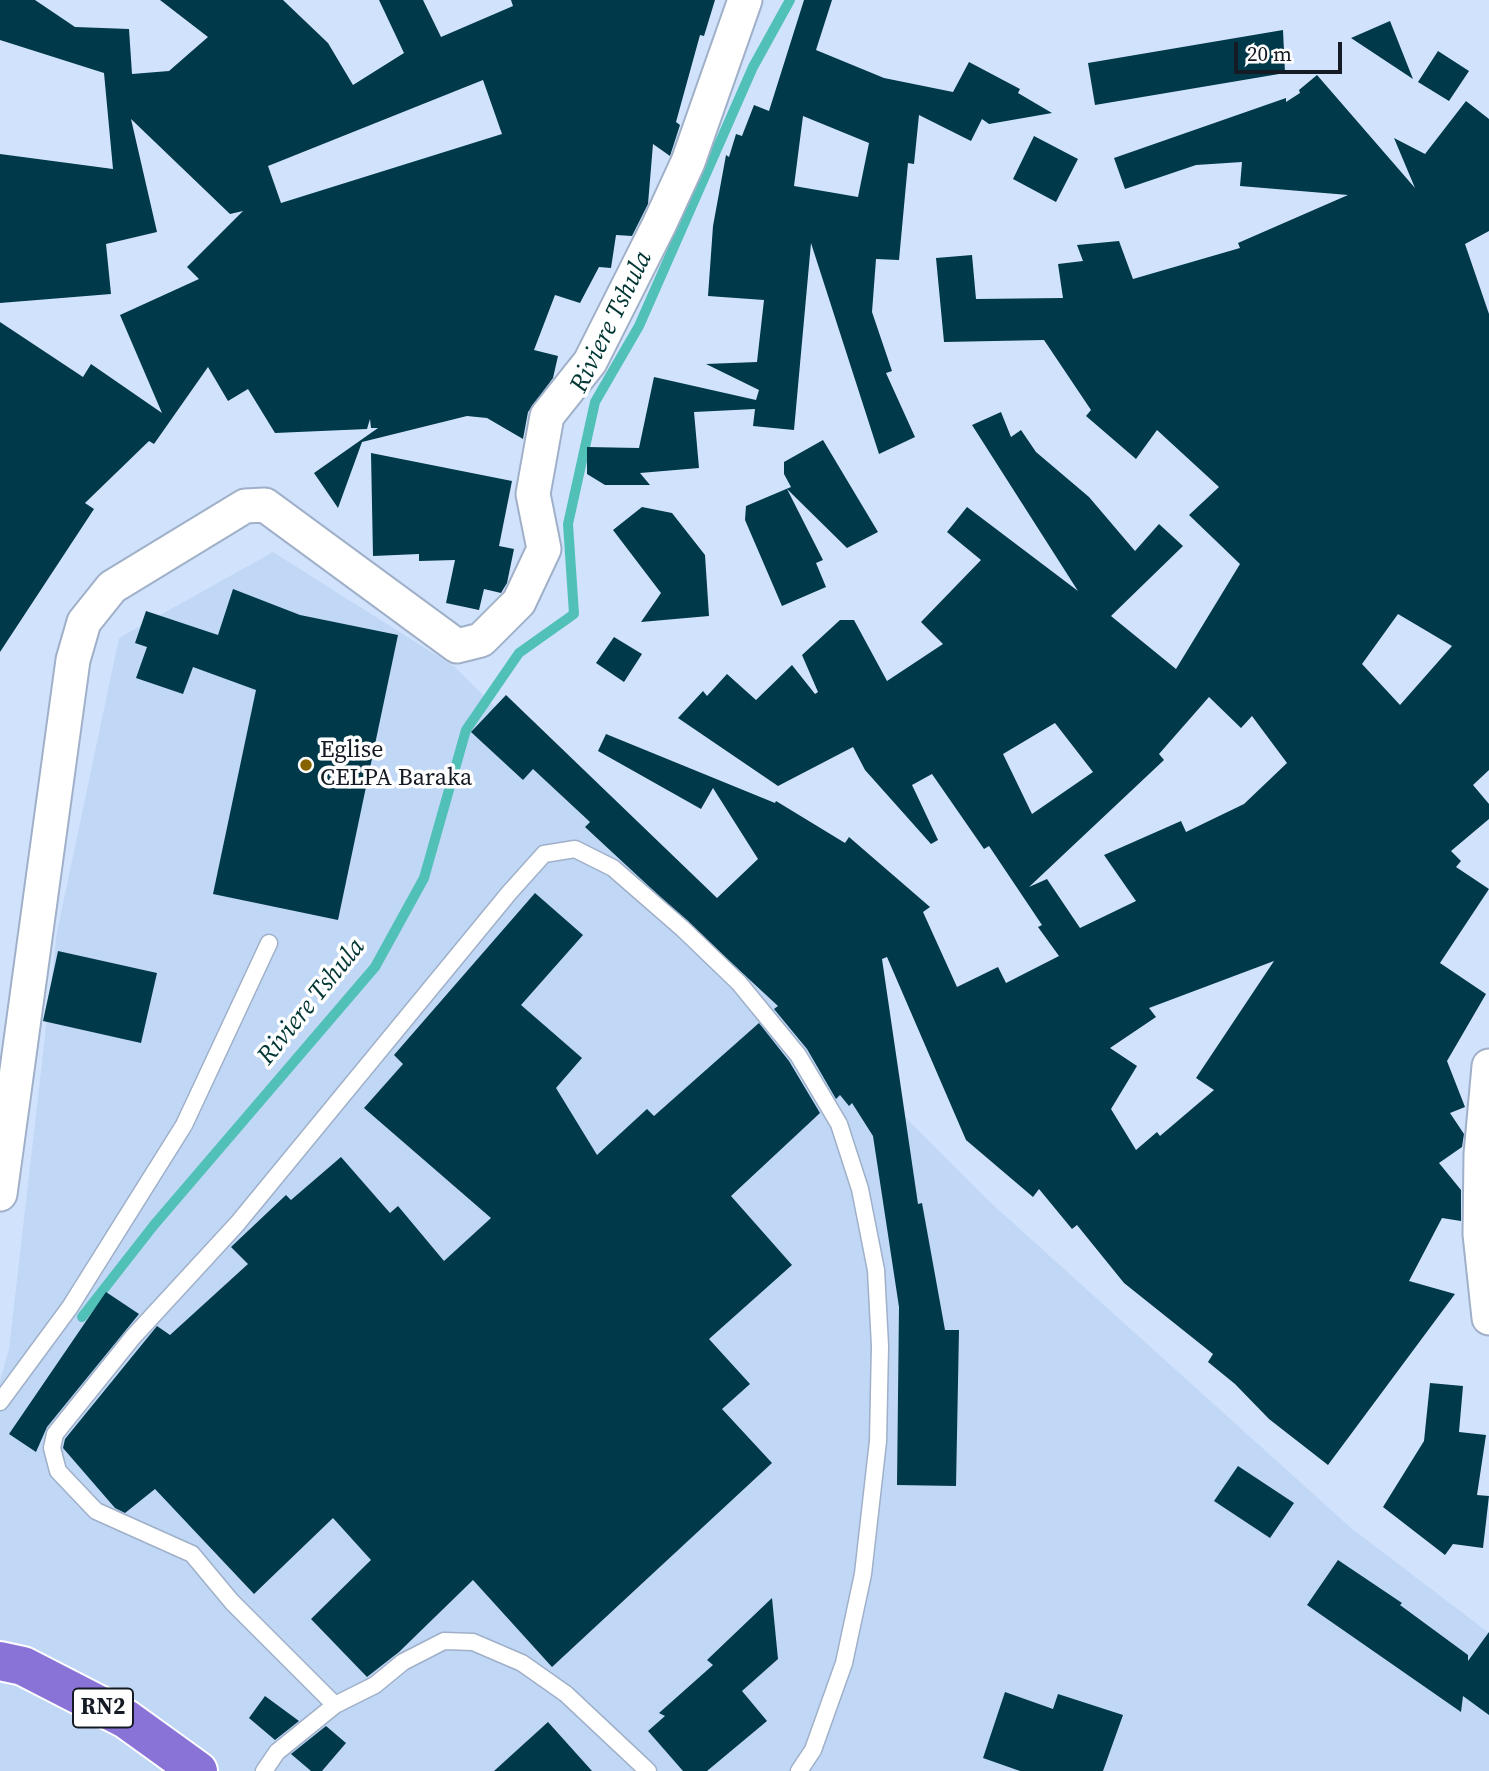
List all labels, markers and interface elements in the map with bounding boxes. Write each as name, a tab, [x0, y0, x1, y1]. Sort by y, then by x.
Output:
scale bar	[1237, 28, 1346, 72]
text: 20 m	[1247, 39, 1292, 68]
water label: Riviere Tshula	[564, 246, 660, 398]
place label: Eglise CELPA Baraka	[320, 737, 472, 793]
marker: Eglise CELPA Baraka	[298, 757, 314, 773]
water label: Riviere Tshula	[252, 932, 372, 1072]
road number: RN2	[73, 1688, 133, 1728]

